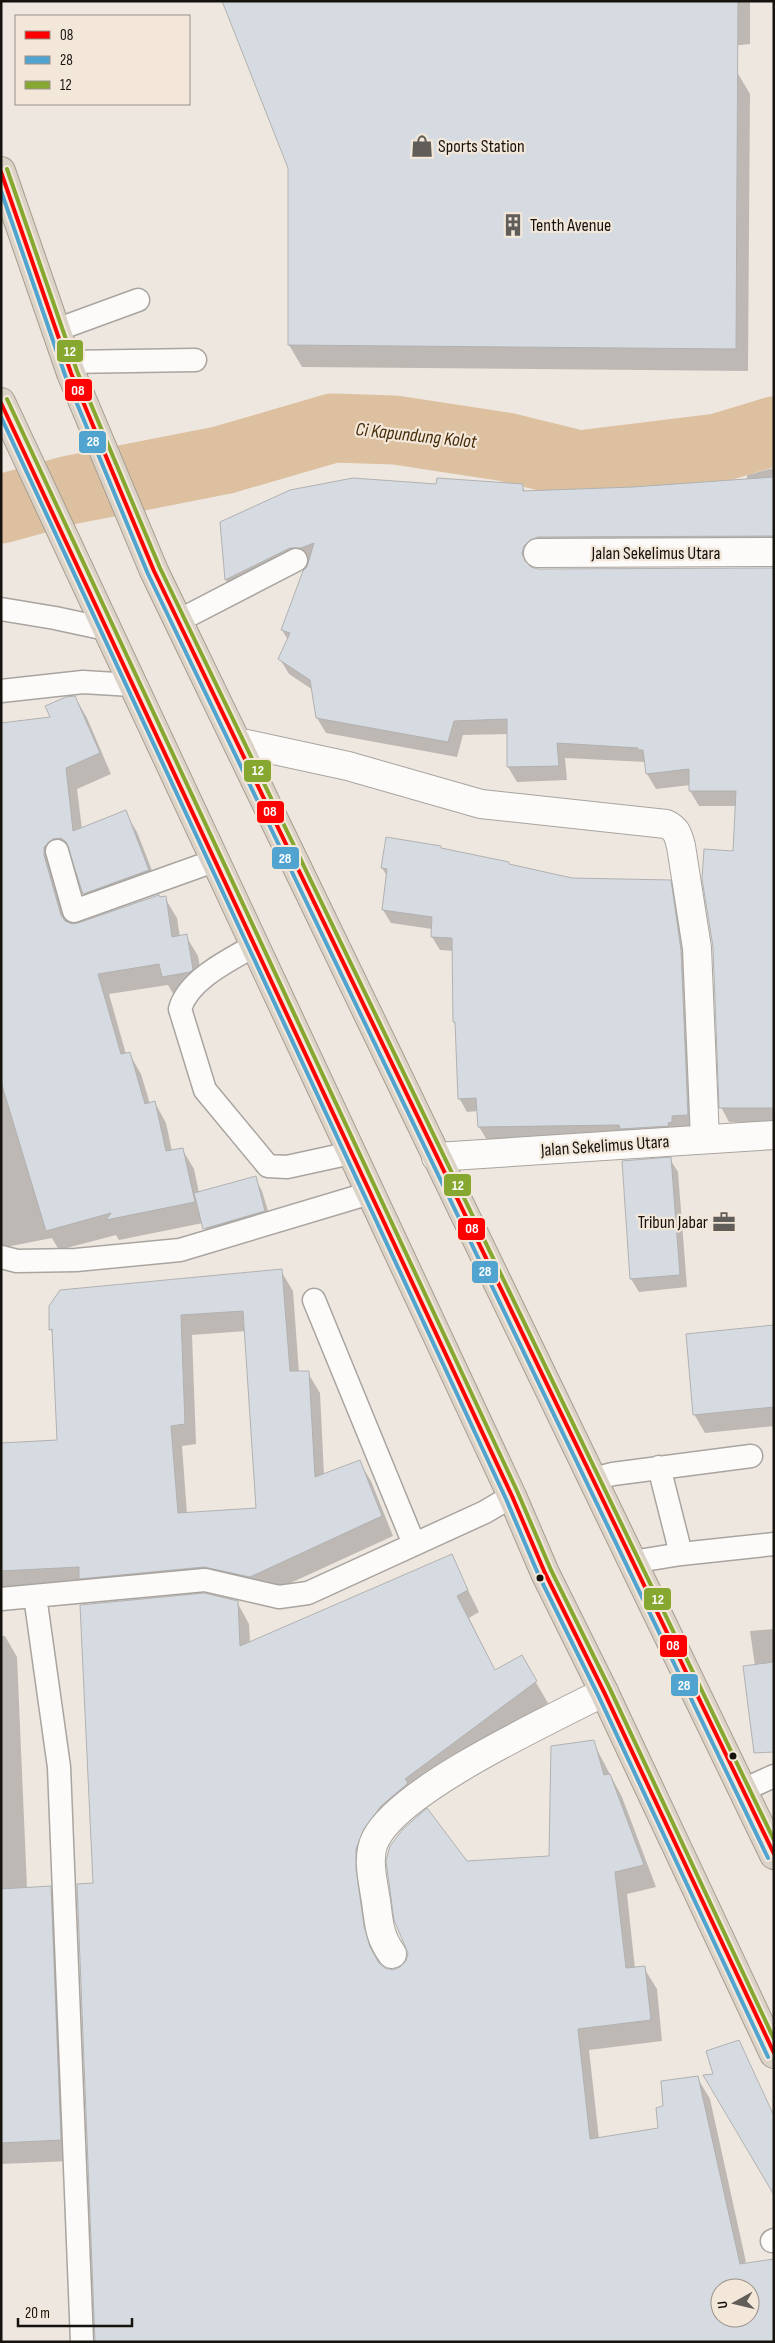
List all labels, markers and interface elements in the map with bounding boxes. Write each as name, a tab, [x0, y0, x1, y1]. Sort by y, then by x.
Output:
legend	[15, 15, 190, 105]
text: 08	[60, 26, 73, 45]
text: 28	[60, 51, 73, 70]
text: 12	[60, 76, 72, 95]
shop icon: Sports Station	[409, 133, 435, 159]
place label: Sports Station	[438, 136, 525, 157]
building icon: Tenth Avenue	[500, 212, 526, 238]
place label: Tenth Avenue	[530, 215, 611, 236]
line badge: 12	[56, 339, 84, 363]
text: 12	[64, 343, 76, 360]
line badge: 08	[64, 378, 93, 402]
text: 08	[71, 382, 85, 399]
water label: Ci Kapundung Kolot	[354, 418, 479, 454]
line badge: 28	[78, 430, 107, 454]
text: 28	[87, 433, 100, 450]
street label: Jalan Sekelimus Utara	[591, 543, 720, 564]
line badge: 12	[243, 759, 272, 783]
text: 12	[252, 762, 264, 779]
line badge: 08	[256, 800, 285, 824]
text: 08	[263, 803, 277, 820]
line badge: 28	[271, 846, 300, 870]
text: 28	[279, 850, 292, 867]
street label: Jalan Sekelimus Utara	[539, 1131, 670, 1161]
line badge: 12	[443, 1173, 472, 1197]
text: 12	[452, 1177, 464, 1194]
office icon: Tribun Jabar	[711, 1209, 737, 1235]
place label: Tribun Jabar	[638, 1212, 708, 1233]
line badge: 08	[457, 1217, 486, 1241]
text: 08	[465, 1220, 479, 1237]
line badge: 28	[471, 1260, 499, 1284]
text: 28	[479, 1263, 492, 1280]
unlabelled marker	[535, 1573, 545, 1583]
line badge: 12	[643, 1587, 672, 1611]
text: 12	[652, 1591, 664, 1608]
line badge: 08	[659, 1634, 688, 1658]
text: 08	[666, 1637, 680, 1654]
line badge: 28	[670, 1673, 699, 1697]
text: 28	[678, 1677, 691, 1694]
unlabelled marker	[728, 1751, 738, 1761]
north arrow	[710, 2278, 760, 2328]
scale bar	[18, 2296, 131, 2328]
text: U	[714, 2300, 732, 2310]
text: 20 m	[25, 2304, 50, 2323]

